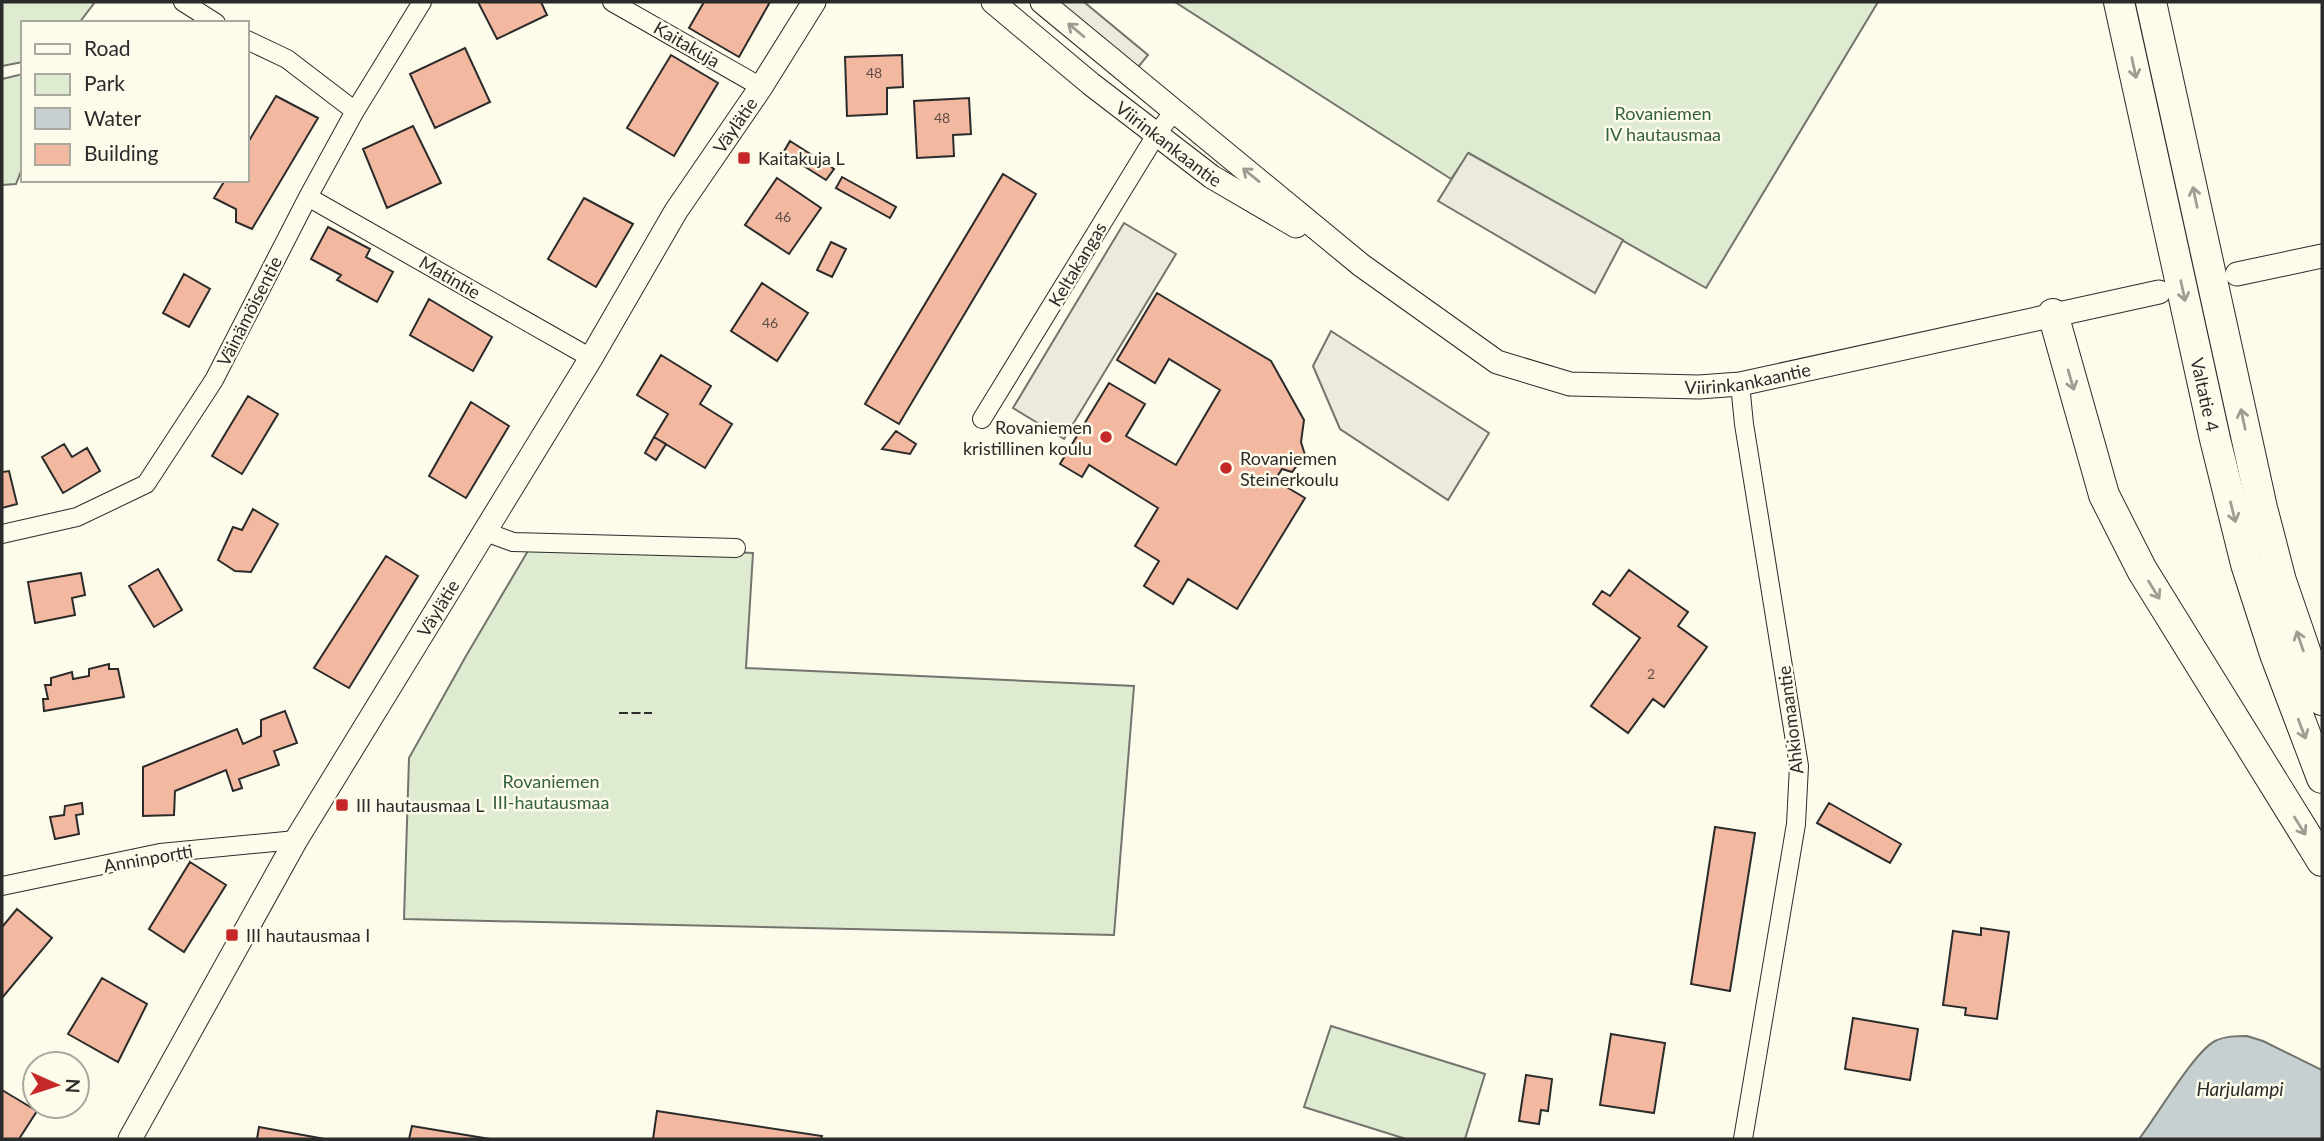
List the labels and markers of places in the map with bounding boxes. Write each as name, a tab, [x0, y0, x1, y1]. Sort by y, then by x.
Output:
place label: Kaitakuja L	[758, 147, 845, 169]
marker: Kaitakuja L	[736, 150, 752, 166]
place label: Rovaniemen kristillinen koulu	[963, 416, 1092, 459]
marker: Rovaniemen kristillinen koulu	[1098, 429, 1114, 445]
place label: Rovaniemen Steinerkoulu	[1240, 447, 1339, 490]
marker: Rovaniemen Steinerkoulu	[1218, 460, 1234, 476]
place label: III hautausmaa L	[356, 794, 485, 816]
marker: III hautausmaa L	[334, 797, 350, 813]
place label: III hautausmaa I	[246, 924, 370, 946]
marker: III hautausmaa I	[224, 927, 240, 943]

